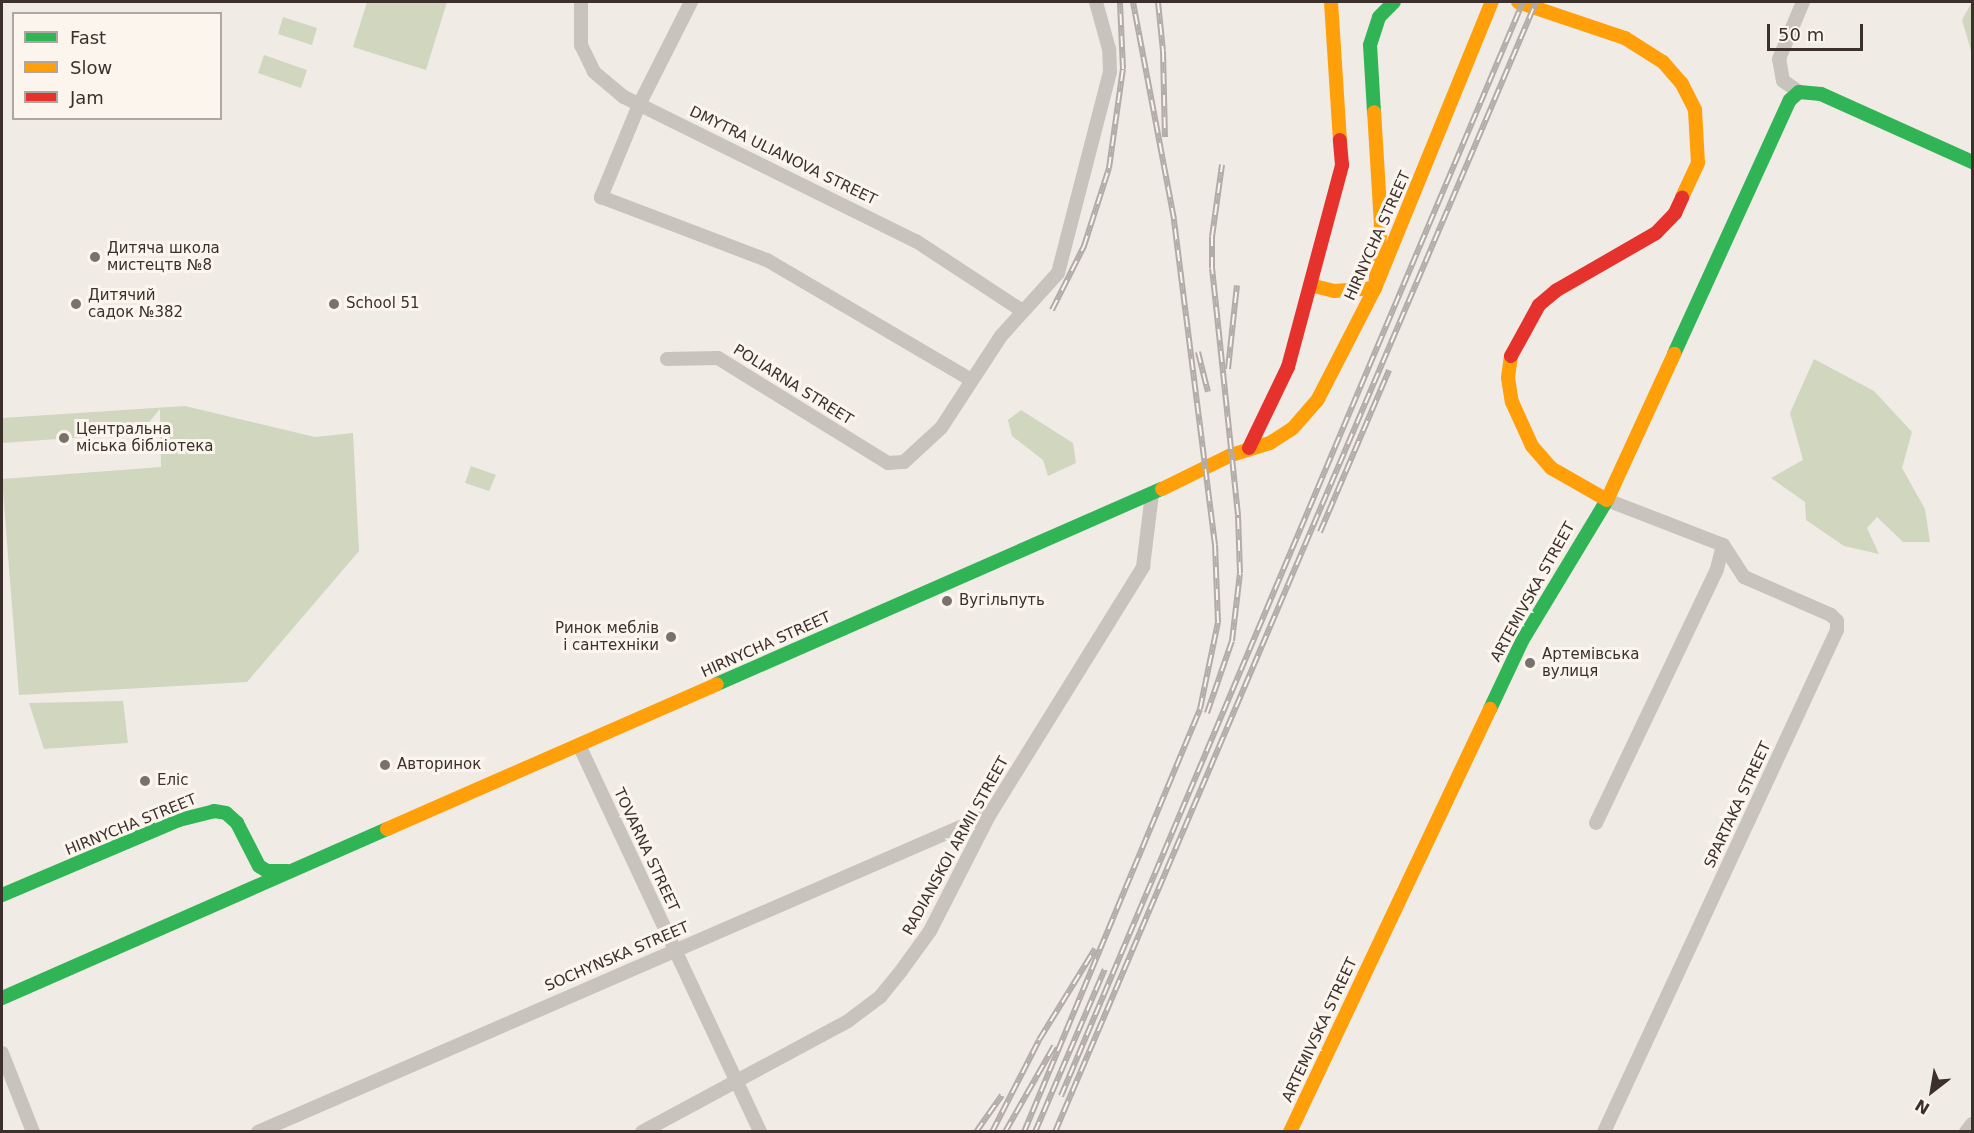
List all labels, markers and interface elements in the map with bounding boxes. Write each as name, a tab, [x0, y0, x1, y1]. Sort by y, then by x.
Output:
legend	[12, 12, 222, 120]
scale bar	[1770, 12, 1866, 50]
text: 50 m	[1778, 24, 1824, 45]
text: Fast	[70, 27, 106, 48]
text: Slow	[70, 57, 112, 78]
text: Jam	[70, 87, 104, 108]
street label: DMYTRA ULIANOVA STREET	[686, 103, 880, 209]
street label: HIRNYCHA STREET	[1341, 169, 1415, 303]
place label: Дитяча школа мистецтв №8	[107, 239, 220, 274]
marker: Дитяча школа мистецтв №8	[88, 250, 102, 264]
place label: Дитячий садок №382	[88, 286, 183, 321]
place label: School 51	[346, 295, 420, 313]
marker: Дитячий садок №382	[69, 297, 83, 311]
marker: School 51	[327, 297, 341, 311]
street label: POLIARNA STREET	[730, 341, 856, 429]
place label: Центральна міська бібліотека	[76, 420, 213, 455]
marker: Центральна міська бібліотека	[57, 431, 71, 445]
street label: ARTEMIVSKA STREET	[1487, 519, 1579, 665]
place label: Вугільпуть	[959, 592, 1045, 610]
marker: Вугільпуть	[940, 594, 954, 608]
street label: HIRNYCHA STREET	[699, 608, 833, 682]
place label: Ринок меблів і сантехніки	[555, 619, 659, 654]
marker: Ринок меблів і сантехніки	[664, 630, 678, 644]
place label: Артемівська вулиця	[1542, 645, 1639, 680]
marker: Артемівська вулиця	[1523, 656, 1537, 670]
street label: SPARTAKA STREET	[1701, 739, 1775, 871]
street label: RADIANSKOI ARMII STREET	[899, 754, 1013, 938]
place label: Авторинок	[397, 756, 481, 774]
marker: Авторинок	[378, 758, 392, 772]
place label: Еліс	[157, 772, 188, 790]
marker: Еліс	[138, 774, 152, 788]
street label: TOVARNA STREET	[609, 785, 683, 915]
street label: HIRNYCHA STREET	[63, 790, 199, 860]
street label: SOCHYNSKA STREET	[542, 918, 692, 996]
street label: ARTEMIVSKA STREET	[1279, 955, 1361, 1105]
north arrow	[1902, 1061, 1962, 1121]
text: N	[1912, 1095, 1933, 1118]

